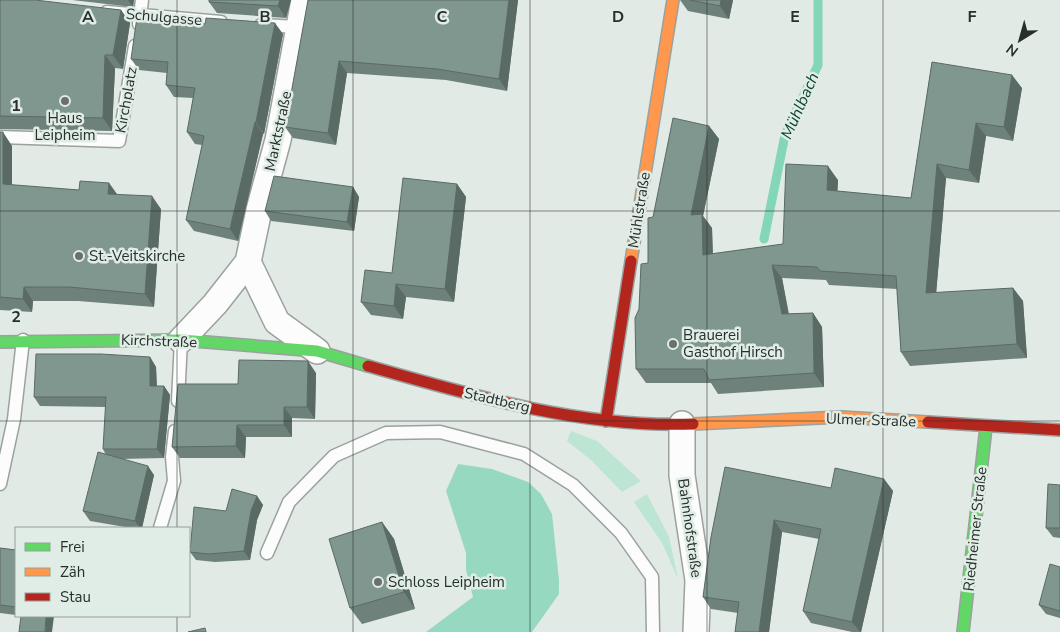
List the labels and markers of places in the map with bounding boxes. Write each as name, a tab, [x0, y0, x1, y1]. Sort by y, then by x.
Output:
marker: Haus Leipheim	[59, 95, 71, 107]
place label: Haus Leipheim	[34, 108, 96, 145]
place label: St.-Veitskirche	[89, 246, 185, 266]
marker: St.-Veitskirche	[73, 250, 85, 262]
place label: Brauerei Gasthof Hirsch	[683, 325, 783, 362]
marker: Brauerei Gasthof Hirsch	[667, 338, 679, 350]
place label: Schloss Leipheim	[388, 572, 505, 592]
marker: Schloss Leipheim	[372, 576, 384, 588]

